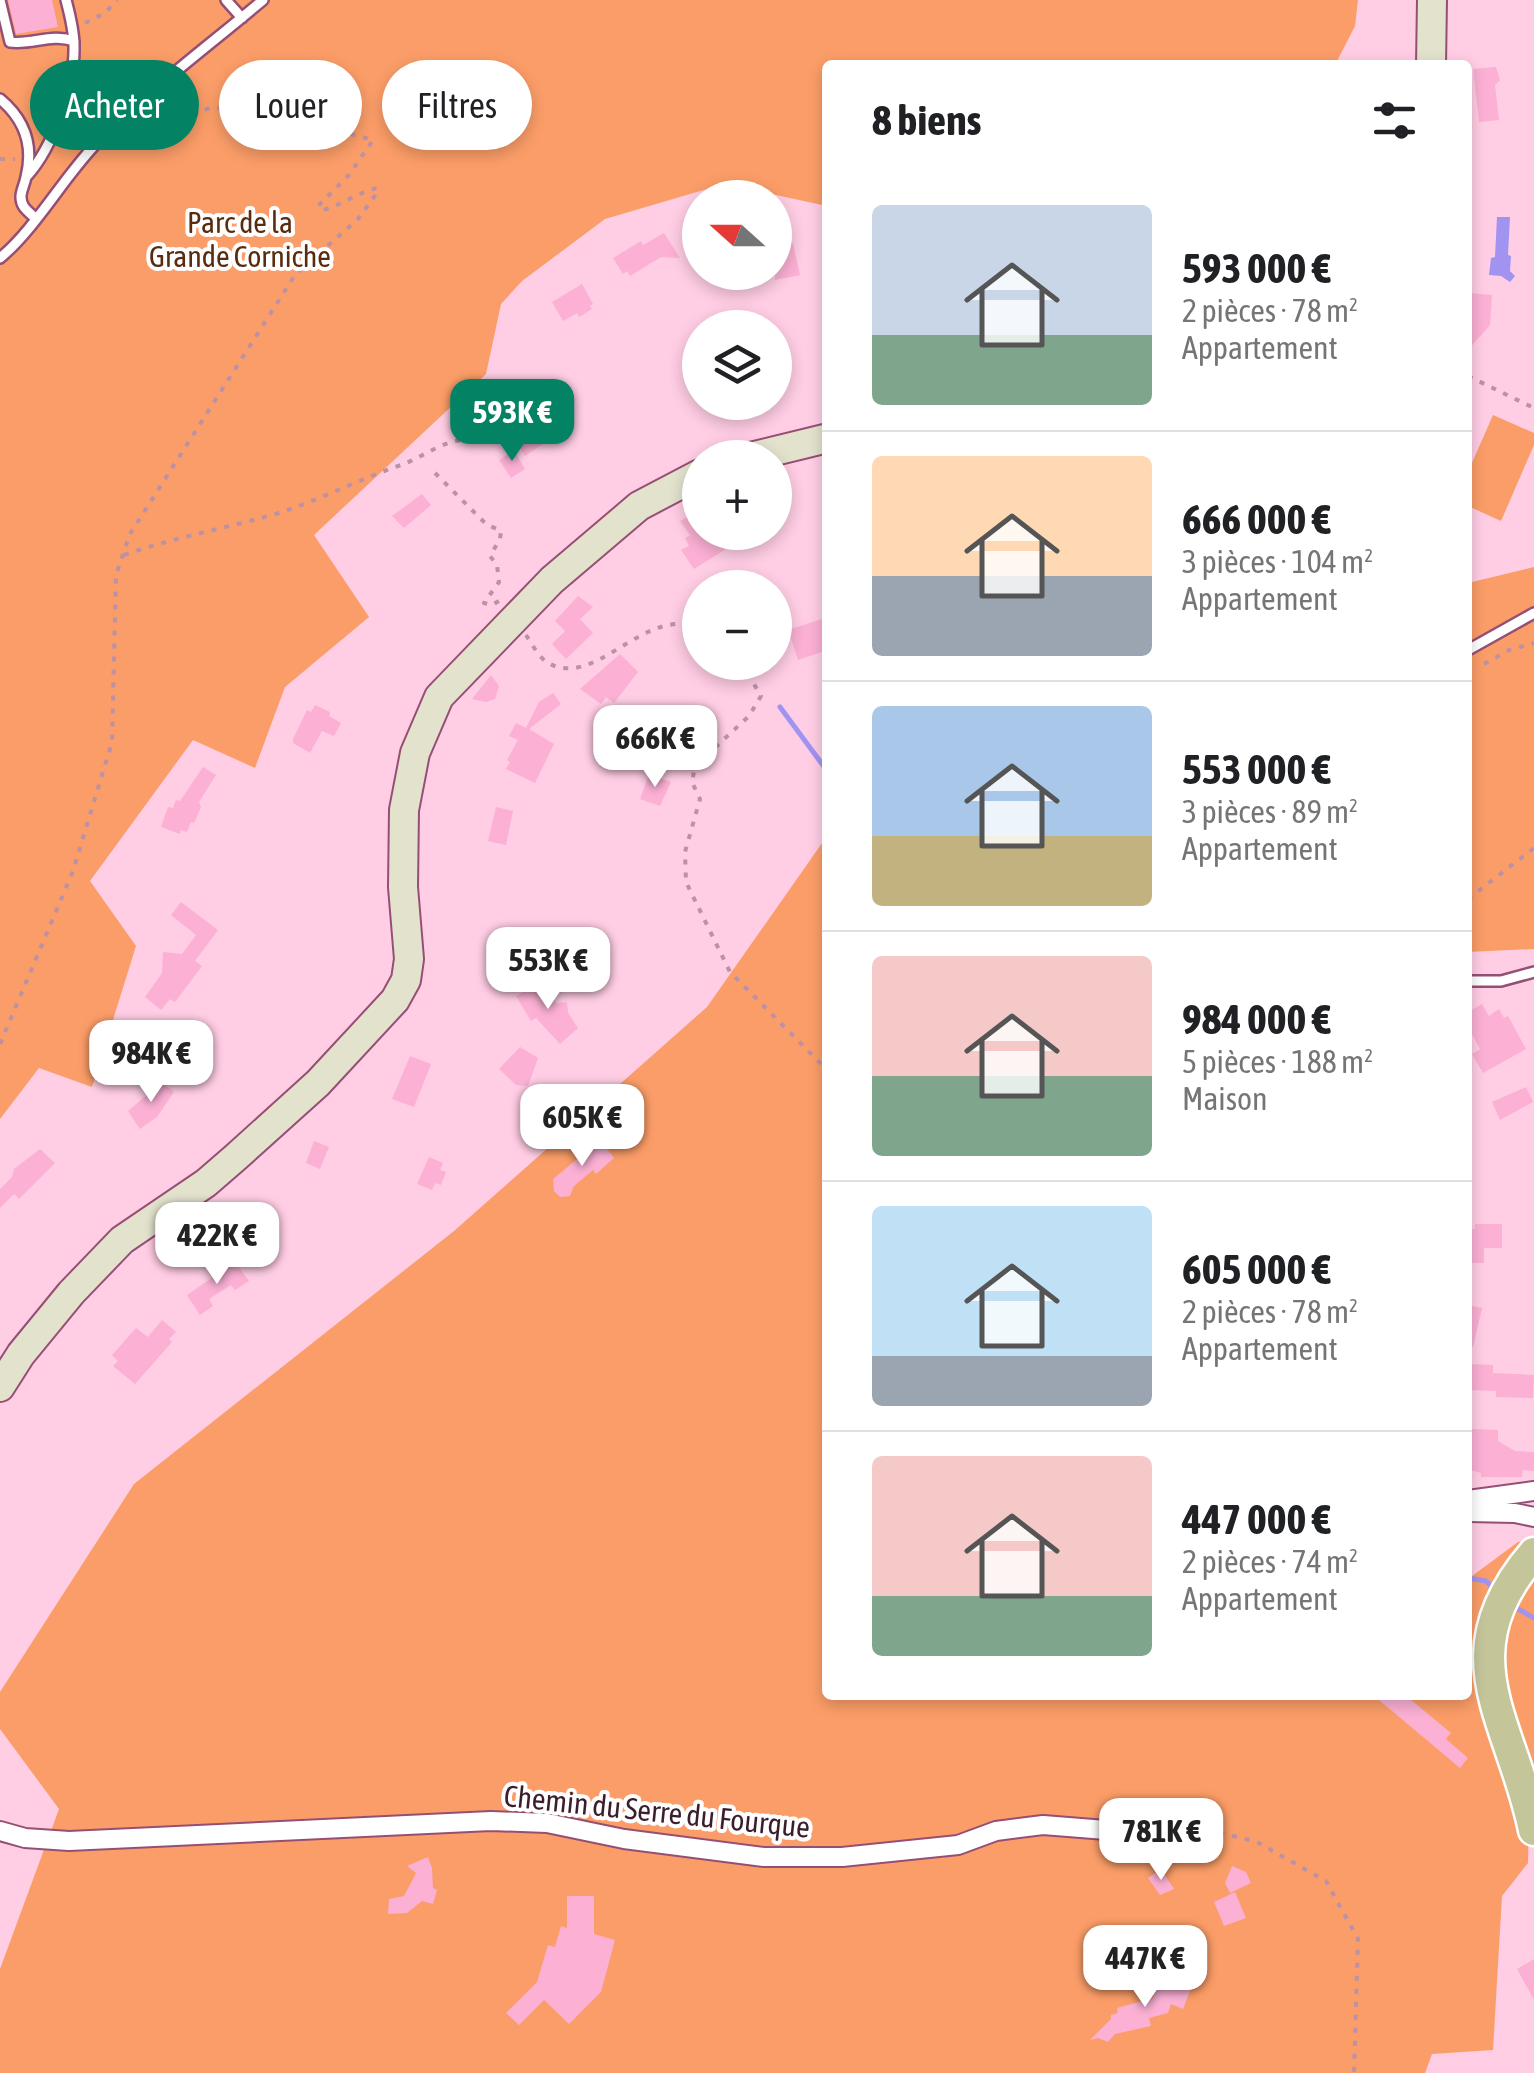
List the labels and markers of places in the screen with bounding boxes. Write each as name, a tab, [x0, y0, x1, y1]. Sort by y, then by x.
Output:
pin: 593K €	[431, 379, 593, 464]
pin: 666K €	[574, 705, 736, 790]
pin: 553K €	[467, 927, 629, 1012]
pin: 984K €	[70, 1020, 232, 1105]
pin: 605K €	[501, 1084, 663, 1169]
pin: 422K €	[136, 1202, 298, 1287]
pin: 781K €	[1080, 1798, 1242, 1883]
pin: 447K €	[1064, 1925, 1226, 2010]

